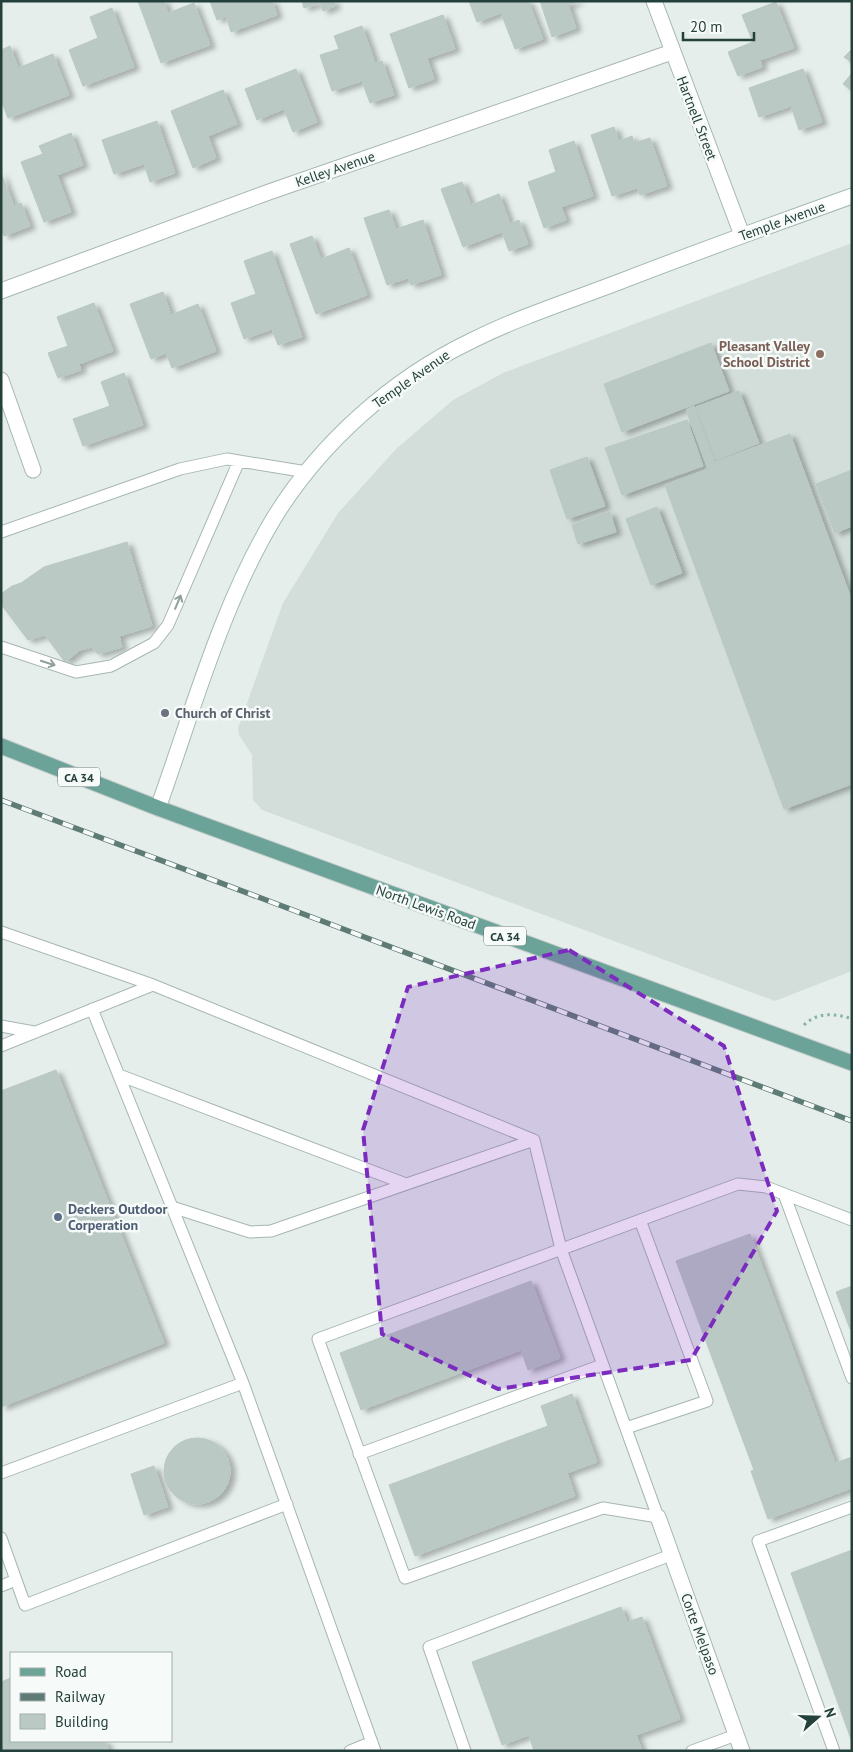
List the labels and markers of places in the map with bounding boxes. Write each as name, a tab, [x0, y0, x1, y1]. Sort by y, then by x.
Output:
place label: Pleasant Valley School District	[719, 337, 810, 371]
marker: Pleasant Valley School District	[814, 348, 826, 360]
place label: Church of Christ	[175, 704, 270, 722]
marker: Church of Christ	[159, 707, 171, 719]
place label: Deckers Outdoor Corperation	[68, 1200, 168, 1234]
marker: Deckers Outdoor Corperation	[52, 1211, 64, 1223]

